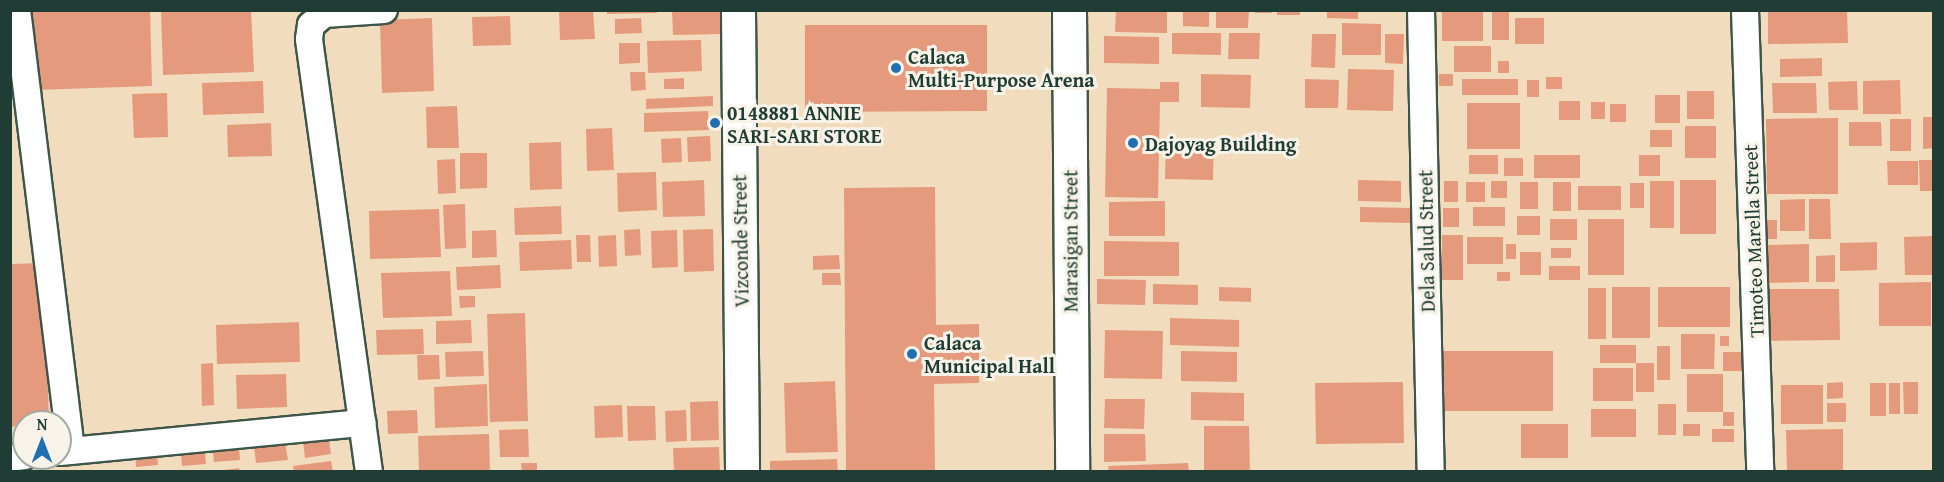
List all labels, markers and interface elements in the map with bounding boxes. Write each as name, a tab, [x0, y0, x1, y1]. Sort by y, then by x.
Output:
place label: Calaca Multi-Purpose Arena	[908, 45, 1095, 92]
marker: Calaca Multi-Purpose Arena	[889, 61, 903, 75]
place label: 0148881 ANNIE SARI-SARI STORE	[727, 100, 881, 147]
marker: 0148881 ANNIE SARI-SARI STORE	[708, 116, 722, 130]
place label: Dajoyag Building	[1145, 131, 1296, 155]
marker: Dajoyag Building	[1126, 136, 1140, 150]
street label: Timoteo Marella Street	[1738, 144, 1768, 338]
street label: Marasigan Street	[1058, 170, 1082, 312]
street label: Dela Salud Street	[1413, 170, 1439, 312]
street label: Vizconde Street	[727, 174, 753, 308]
place label: Calaca Municipal Hall	[924, 330, 1055, 377]
marker: Calaca Municipal Hall	[905, 347, 919, 361]
north arrow	[12, 410, 72, 470]
text: N	[37, 412, 47, 436]

